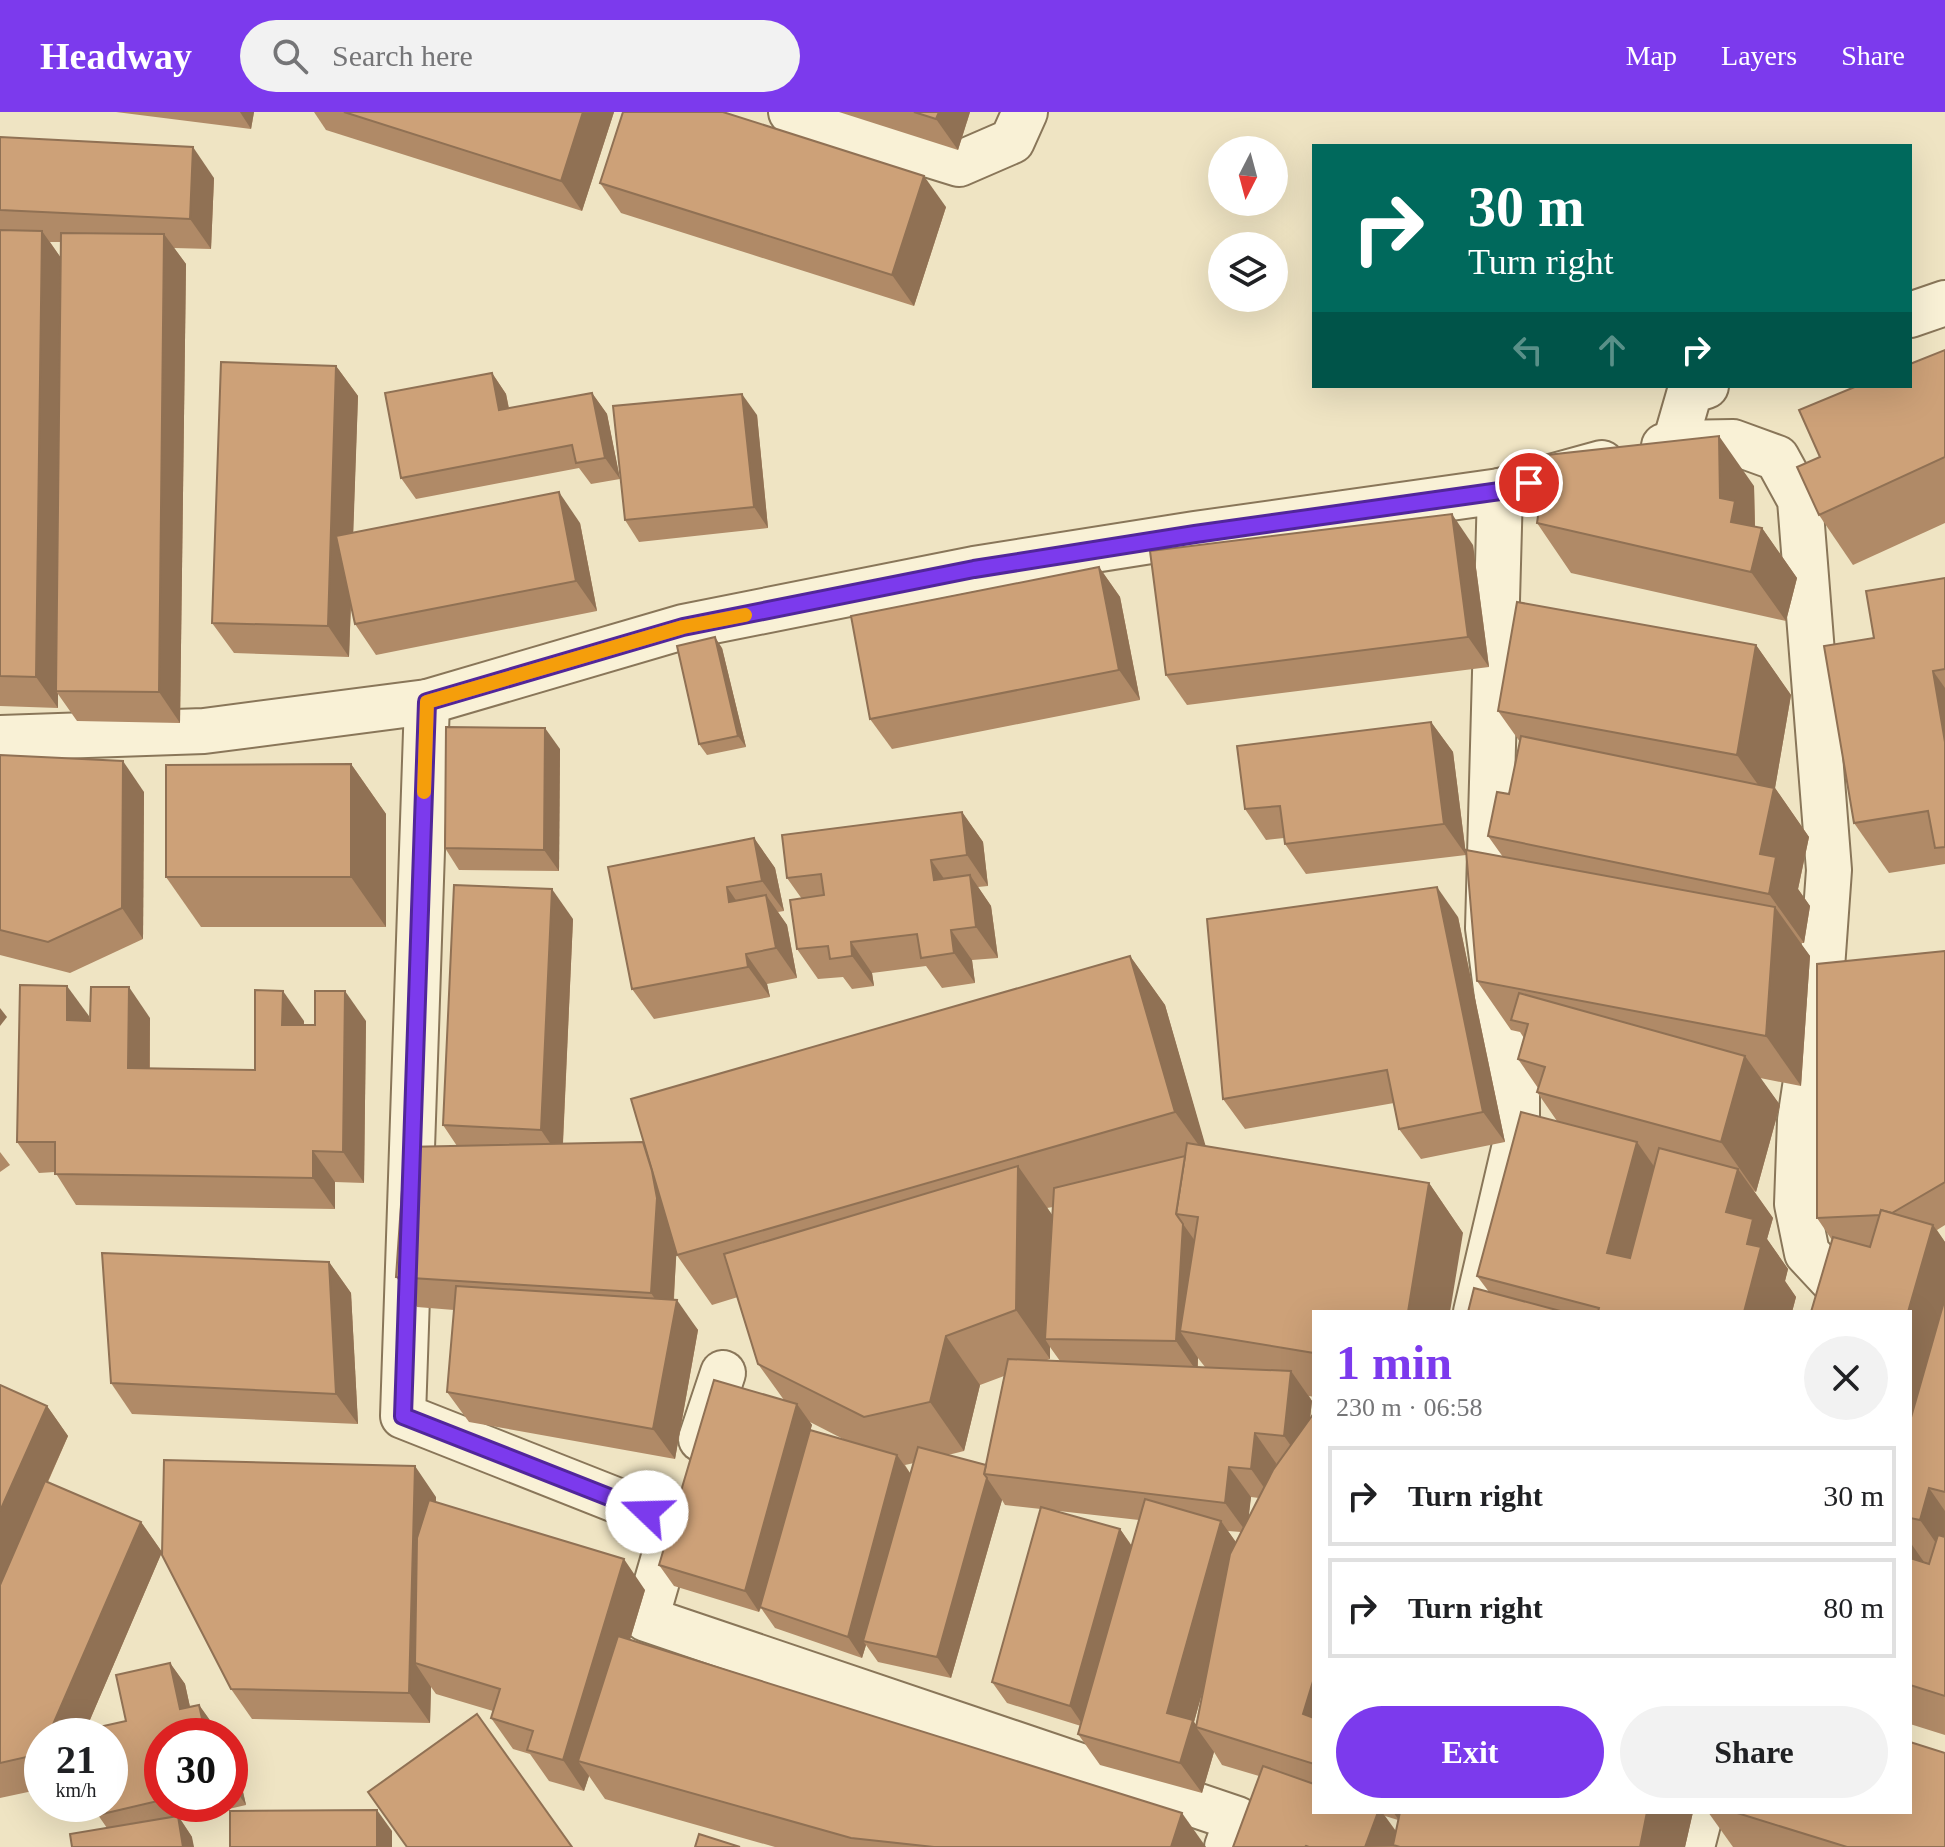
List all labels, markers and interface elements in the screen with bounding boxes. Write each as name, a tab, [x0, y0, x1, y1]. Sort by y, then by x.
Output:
search box	[240, 20, 800, 92]
icon: search	[268, 34, 312, 78]
text: Headway	[40, 35, 192, 77]
text: Search here	[332, 39, 473, 72]
text: Map	[1626, 40, 1677, 71]
text: Layers	[1721, 40, 1797, 71]
text: Share	[1841, 40, 1905, 71]
north arrow	[1208, 136, 1288, 216]
map controls	[1208, 136, 1288, 312]
icon: right	[1336, 176, 1440, 280]
text: 30 m	[1468, 176, 1585, 238]
button: layers	[1208, 232, 1288, 312]
text: Turn right	[1468, 242, 1614, 282]
icon: left	[1506, 328, 1550, 372]
icon: ahead	[1590, 328, 1634, 372]
icon: right	[1674, 328, 1718, 372]
pin	[1495, 449, 1563, 517]
icon: arrive	[1507, 461, 1551, 505]
text: 1 min	[1336, 1336, 1452, 1389]
button: close	[1804, 1336, 1888, 1420]
text: 230 m · 06:58	[1336, 1393, 1483, 1422]
position arrow	[605, 1470, 689, 1554]
icon: right	[1340, 1474, 1384, 1518]
text: Turn right	[1408, 1479, 1543, 1512]
text: 30 m	[1823, 1479, 1884, 1512]
icon: right	[1340, 1586, 1384, 1630]
text: Turn right	[1408, 1591, 1543, 1624]
text: 80 m	[1823, 1591, 1884, 1624]
button: Exit	[1336, 1706, 1604, 1798]
button: Share	[1620, 1706, 1888, 1798]
speed limit sign: 30	[144, 1718, 248, 1822]
text: 21	[56, 1737, 96, 1782]
text: km/h	[55, 1779, 97, 1801]

